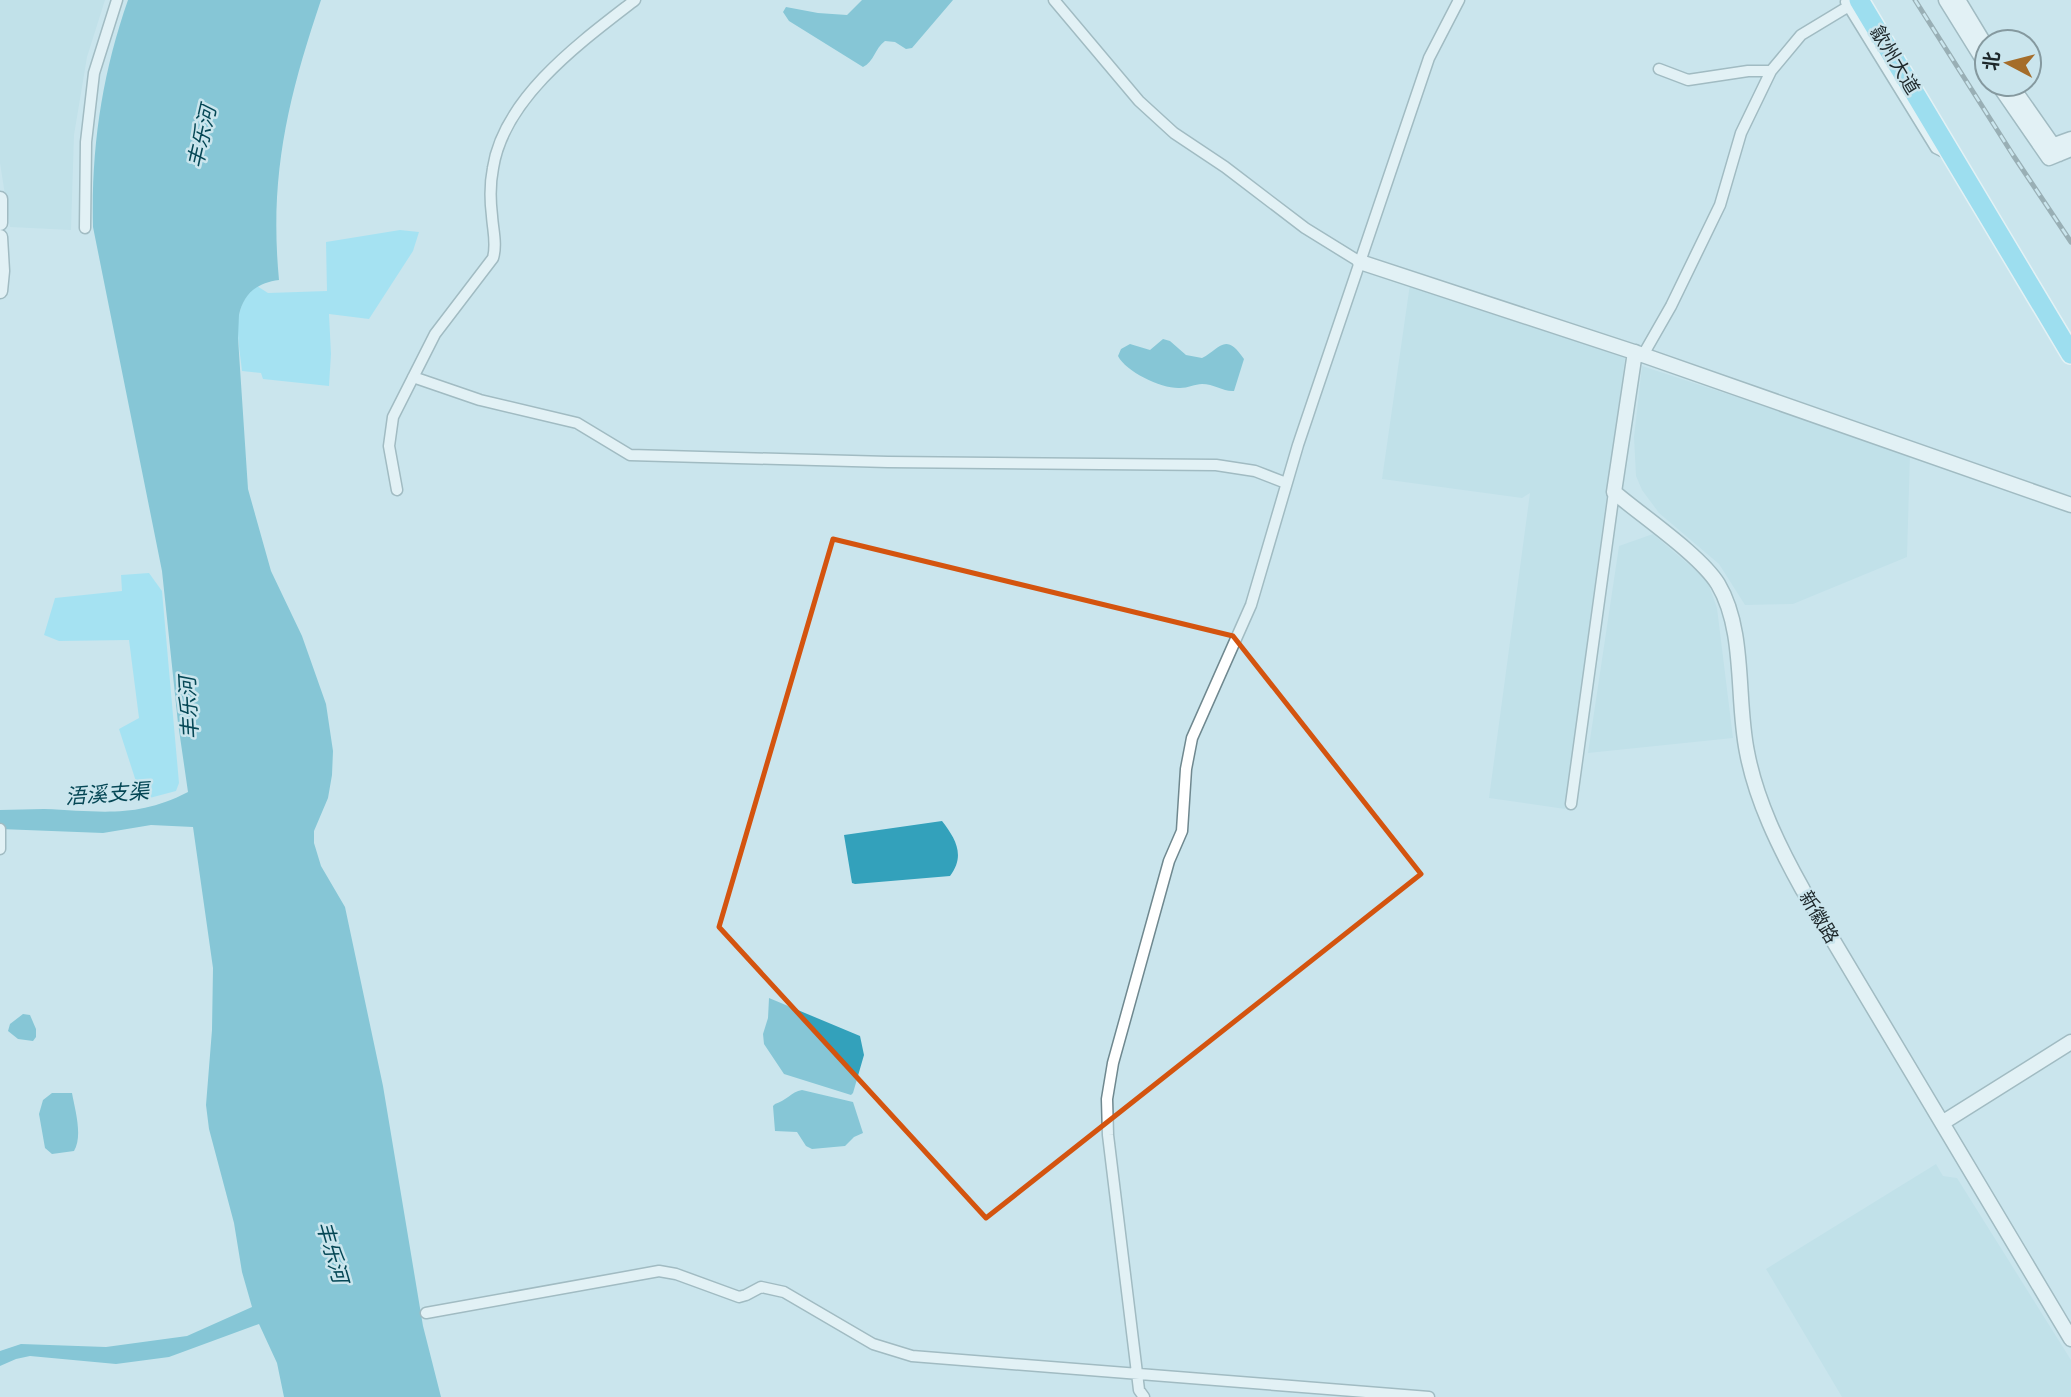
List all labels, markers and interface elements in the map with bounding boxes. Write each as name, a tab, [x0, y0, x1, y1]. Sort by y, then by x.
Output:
street label: 歙州大道	[1866, 21, 1924, 99]
north arrow	[1973, 28, 2043, 98]
text: 北	[1979, 50, 2004, 72]
water label: 丰乐河	[182, 99, 223, 171]
water label: 丰乐河	[174, 672, 204, 740]
water label: 浯溪支渠	[64, 778, 153, 810]
street label: 新徽路	[1794, 887, 1844, 947]
water label: 丰乐河	[311, 1218, 354, 1290]

